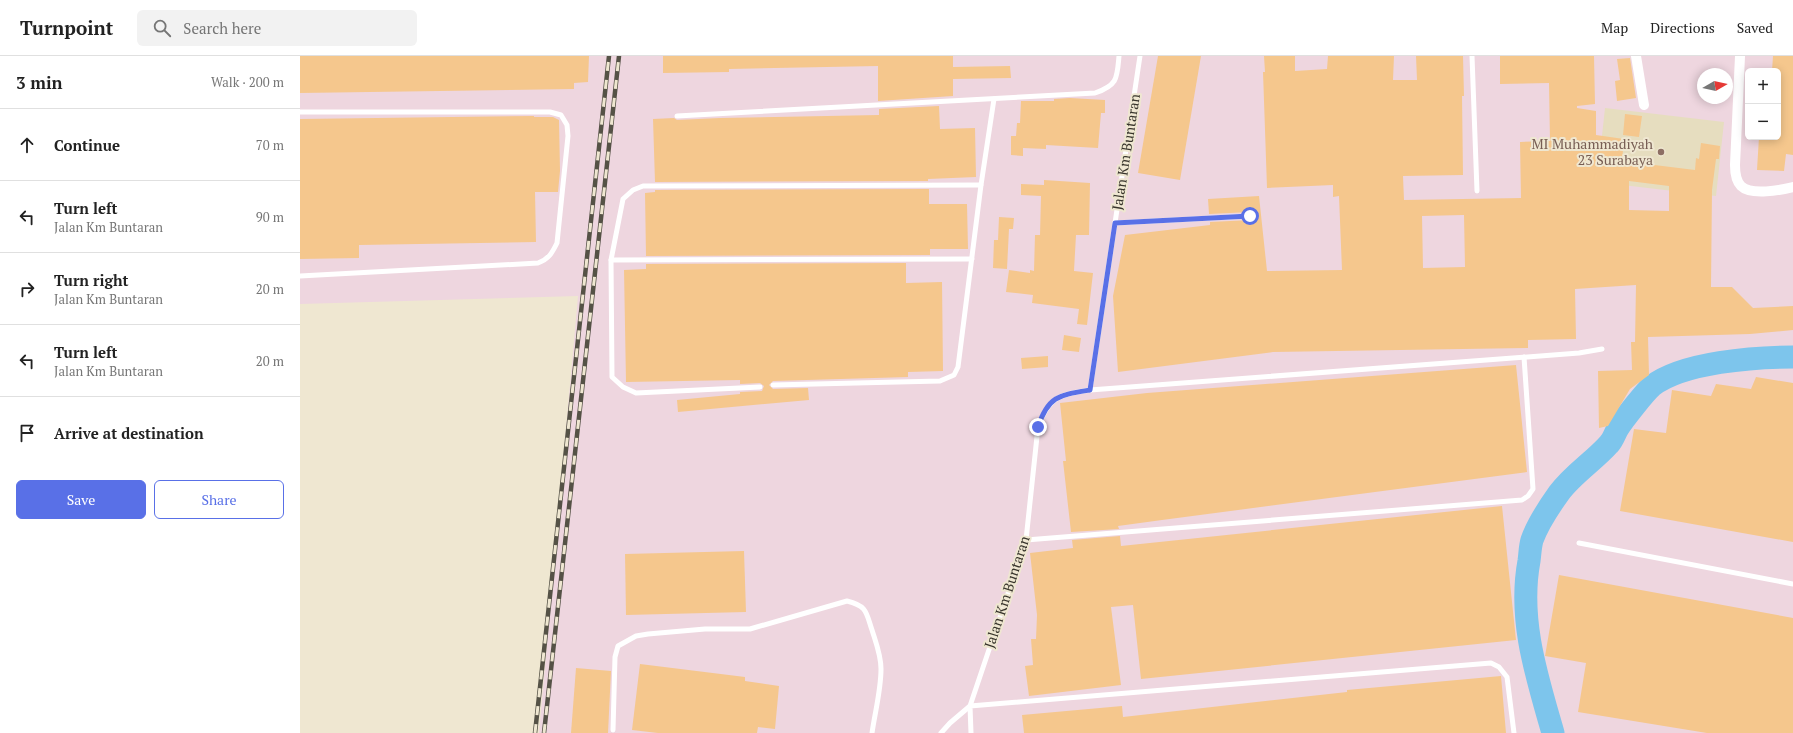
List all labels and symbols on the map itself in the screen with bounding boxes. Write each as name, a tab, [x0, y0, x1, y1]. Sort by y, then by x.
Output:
north arrow	[1697, 68, 1733, 104]
street label: Jalan Km Buntaran	[1107, 92, 1144, 211]
place label: MI Muhammadiyah 23 Surabaya	[1531, 134, 1653, 169]
marker: MI Muhammadiyah 23 Surabaya	[1656, 147, 1666, 157]
route start	[1241, 207, 1259, 225]
route end	[1029, 418, 1047, 436]
street label: Jalan Km Buntaran	[979, 532, 1034, 651]

